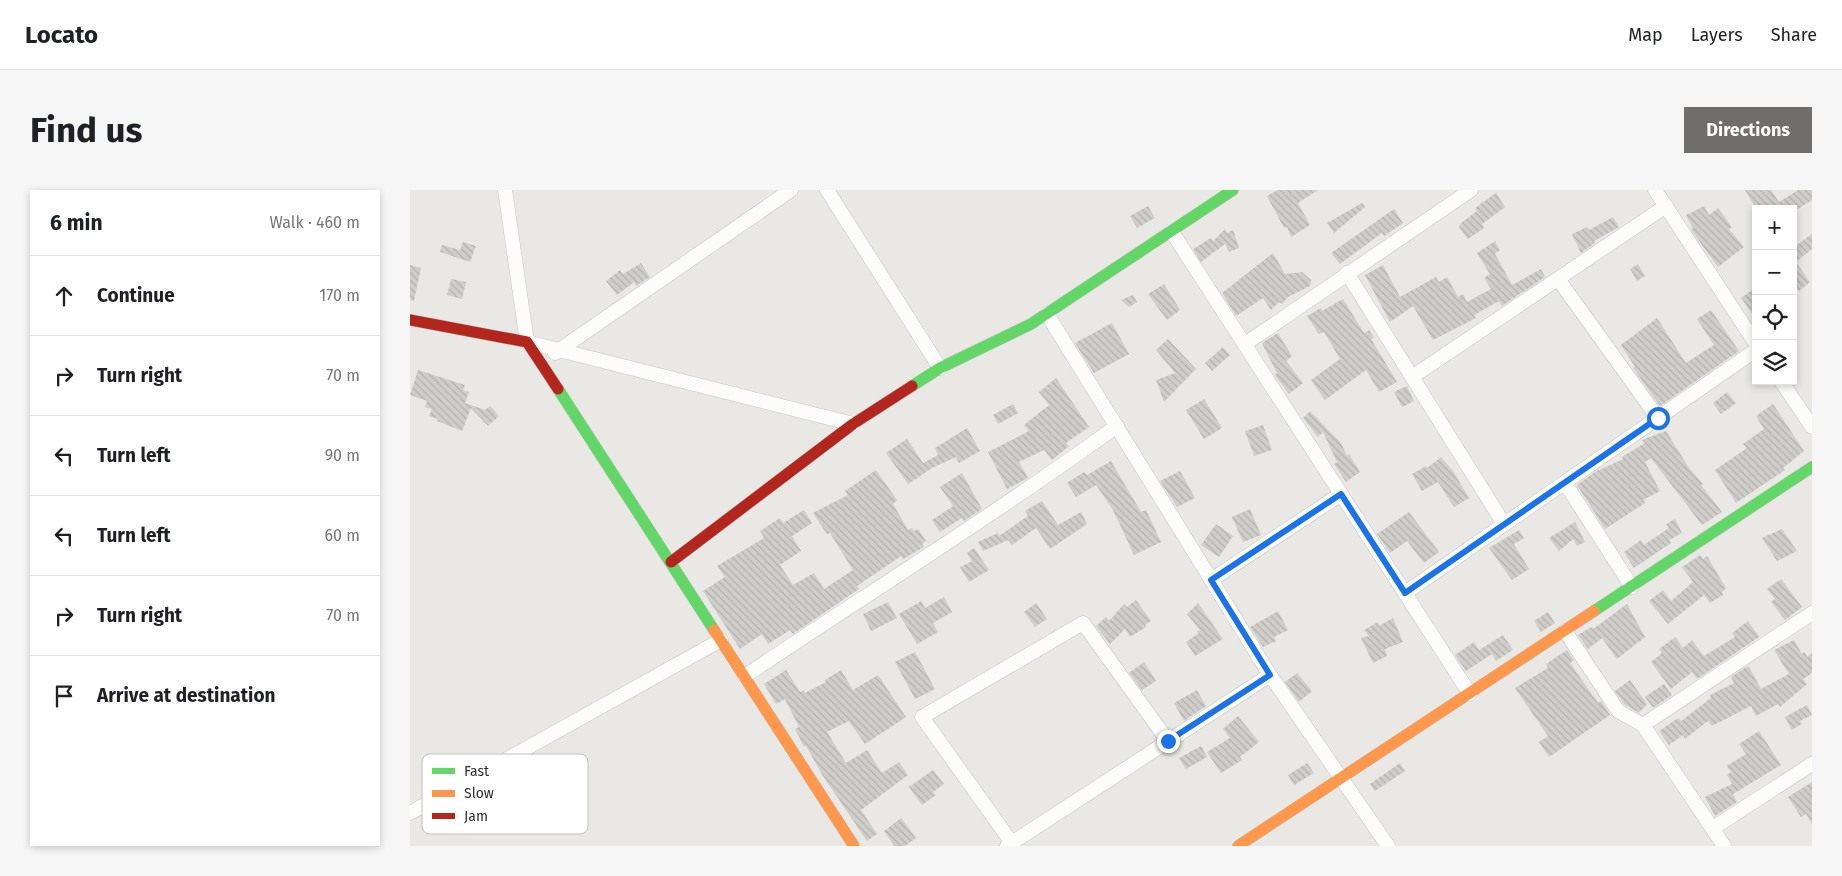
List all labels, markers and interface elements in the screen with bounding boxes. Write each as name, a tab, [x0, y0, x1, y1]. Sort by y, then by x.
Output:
text: Locato	[25, 21, 98, 49]
text: Map	[1628, 24, 1663, 46]
text: Layers	[1691, 24, 1743, 46]
text: Share	[1771, 24, 1817, 46]
button: Directions	[1684, 107, 1812, 153]
text: Find us	[30, 109, 142, 151]
map controls	[1752, 205, 1797, 385]
button: +	[1752, 205, 1797, 250]
text: 6 min	[50, 210, 103, 236]
text: Walk · 460 m	[270, 213, 360, 232]
button: −	[1752, 250, 1797, 295]
icon: ahead	[50, 282, 78, 310]
text: Continue	[97, 284, 175, 307]
text: 170 m	[319, 286, 360, 305]
button: locate	[1752, 295, 1797, 340]
button: layers	[1752, 340, 1797, 385]
icon: right	[50, 362, 78, 390]
text: Turn right	[97, 364, 182, 387]
text: 70 m	[326, 366, 360, 385]
route start	[1647, 407, 1670, 430]
icon: left	[50, 442, 78, 470]
text: Turn left	[97, 444, 171, 467]
text: 90 m	[325, 446, 360, 465]
icon: left	[50, 522, 78, 550]
text: Turn left	[97, 524, 171, 547]
text: 60 m	[325, 526, 360, 545]
icon: right	[50, 602, 78, 630]
text: Turn right	[97, 604, 182, 627]
text: 70 m	[326, 606, 360, 625]
icon: arrive	[50, 682, 78, 710]
text: Arrive at destination	[97, 684, 276, 707]
route end	[1157, 730, 1180, 753]
legend	[422, 754, 588, 834]
text: Fast	[464, 763, 490, 780]
text: Slow	[464, 785, 494, 802]
text: Jam	[464, 808, 488, 825]

